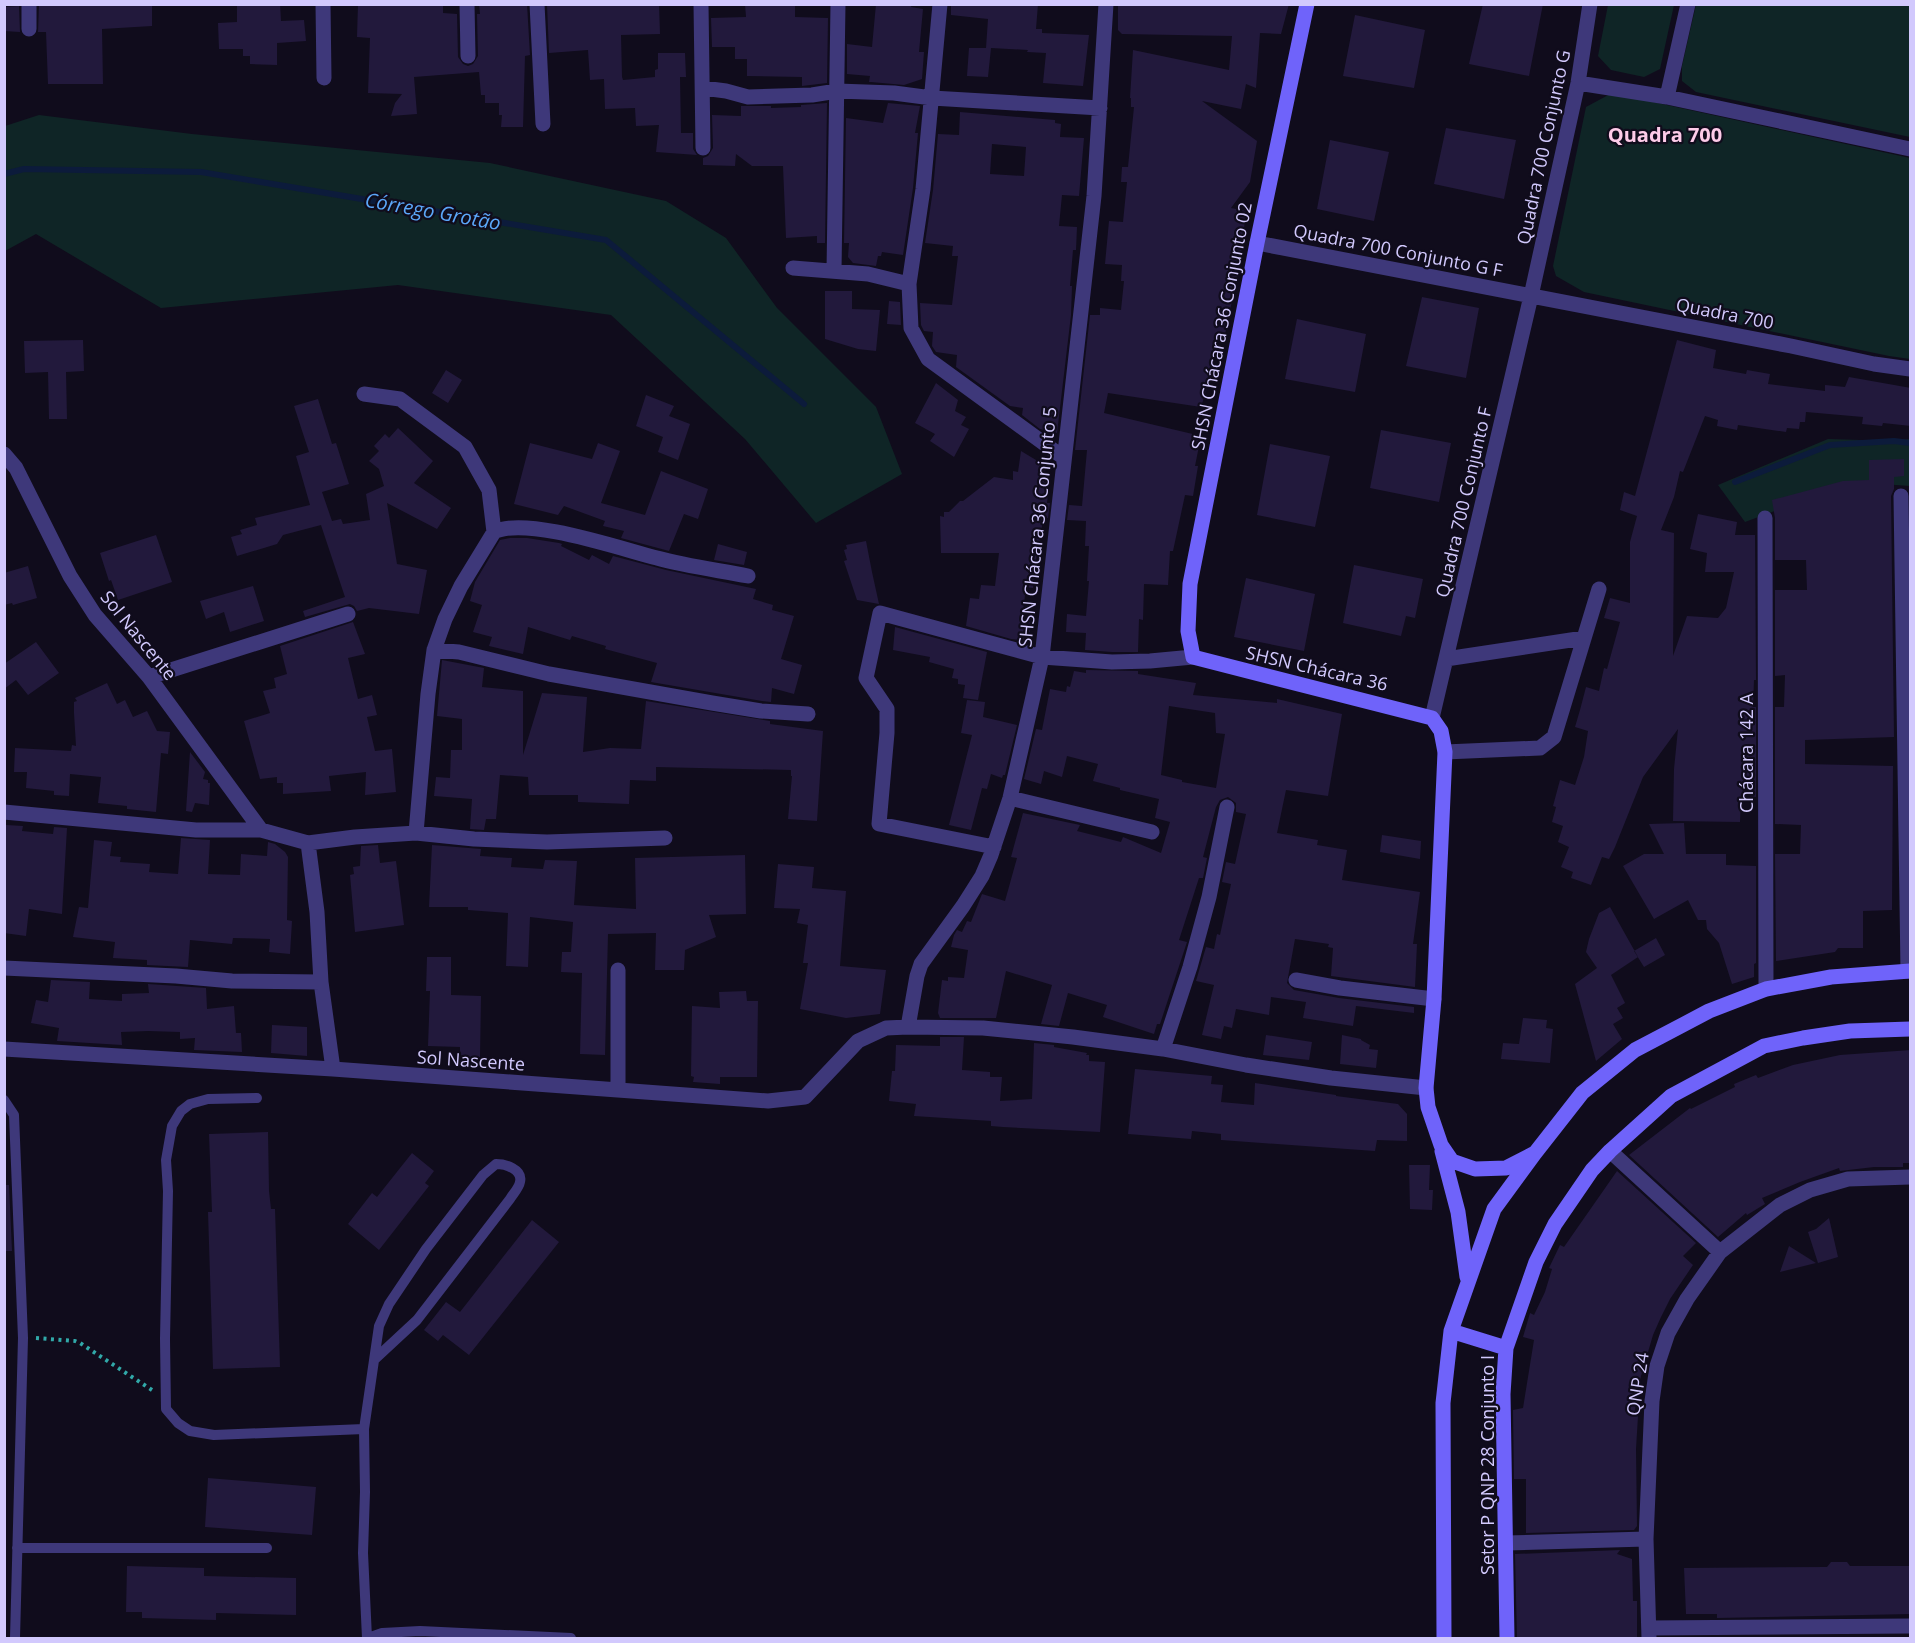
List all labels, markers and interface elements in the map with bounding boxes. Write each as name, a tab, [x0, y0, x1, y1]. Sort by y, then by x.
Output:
street label: Quadra 700 Conjunto G	[1511, 47, 1575, 247]
district label: Quadra 700	[1608, 121, 1722, 148]
water label: Córrego Grotão	[363, 186, 503, 236]
street label: SHSN Chácara 36 Conjunto 02	[1185, 200, 1257, 452]
street label: Quadra 700 Conjunto G F	[1291, 218, 1505, 282]
street label: Quadra 700	[1674, 292, 1776, 334]
street label: Quadra 700 Conjunto F	[1429, 404, 1497, 600]
street label: SHSN Chácara 36 Conjunto 5	[1012, 406, 1062, 648]
street label: Sol Nascente	[96, 585, 182, 685]
street label: SHSN Chácara 36	[1244, 640, 1390, 696]
street label: Chácara 142 A	[1734, 692, 1758, 813]
street label: Sol Nascente	[416, 1044, 526, 1076]
street label: QNP 24	[1620, 1351, 1654, 1417]
street label: Setor P QNP 28 Conjunto I	[1475, 1355, 1499, 1575]

